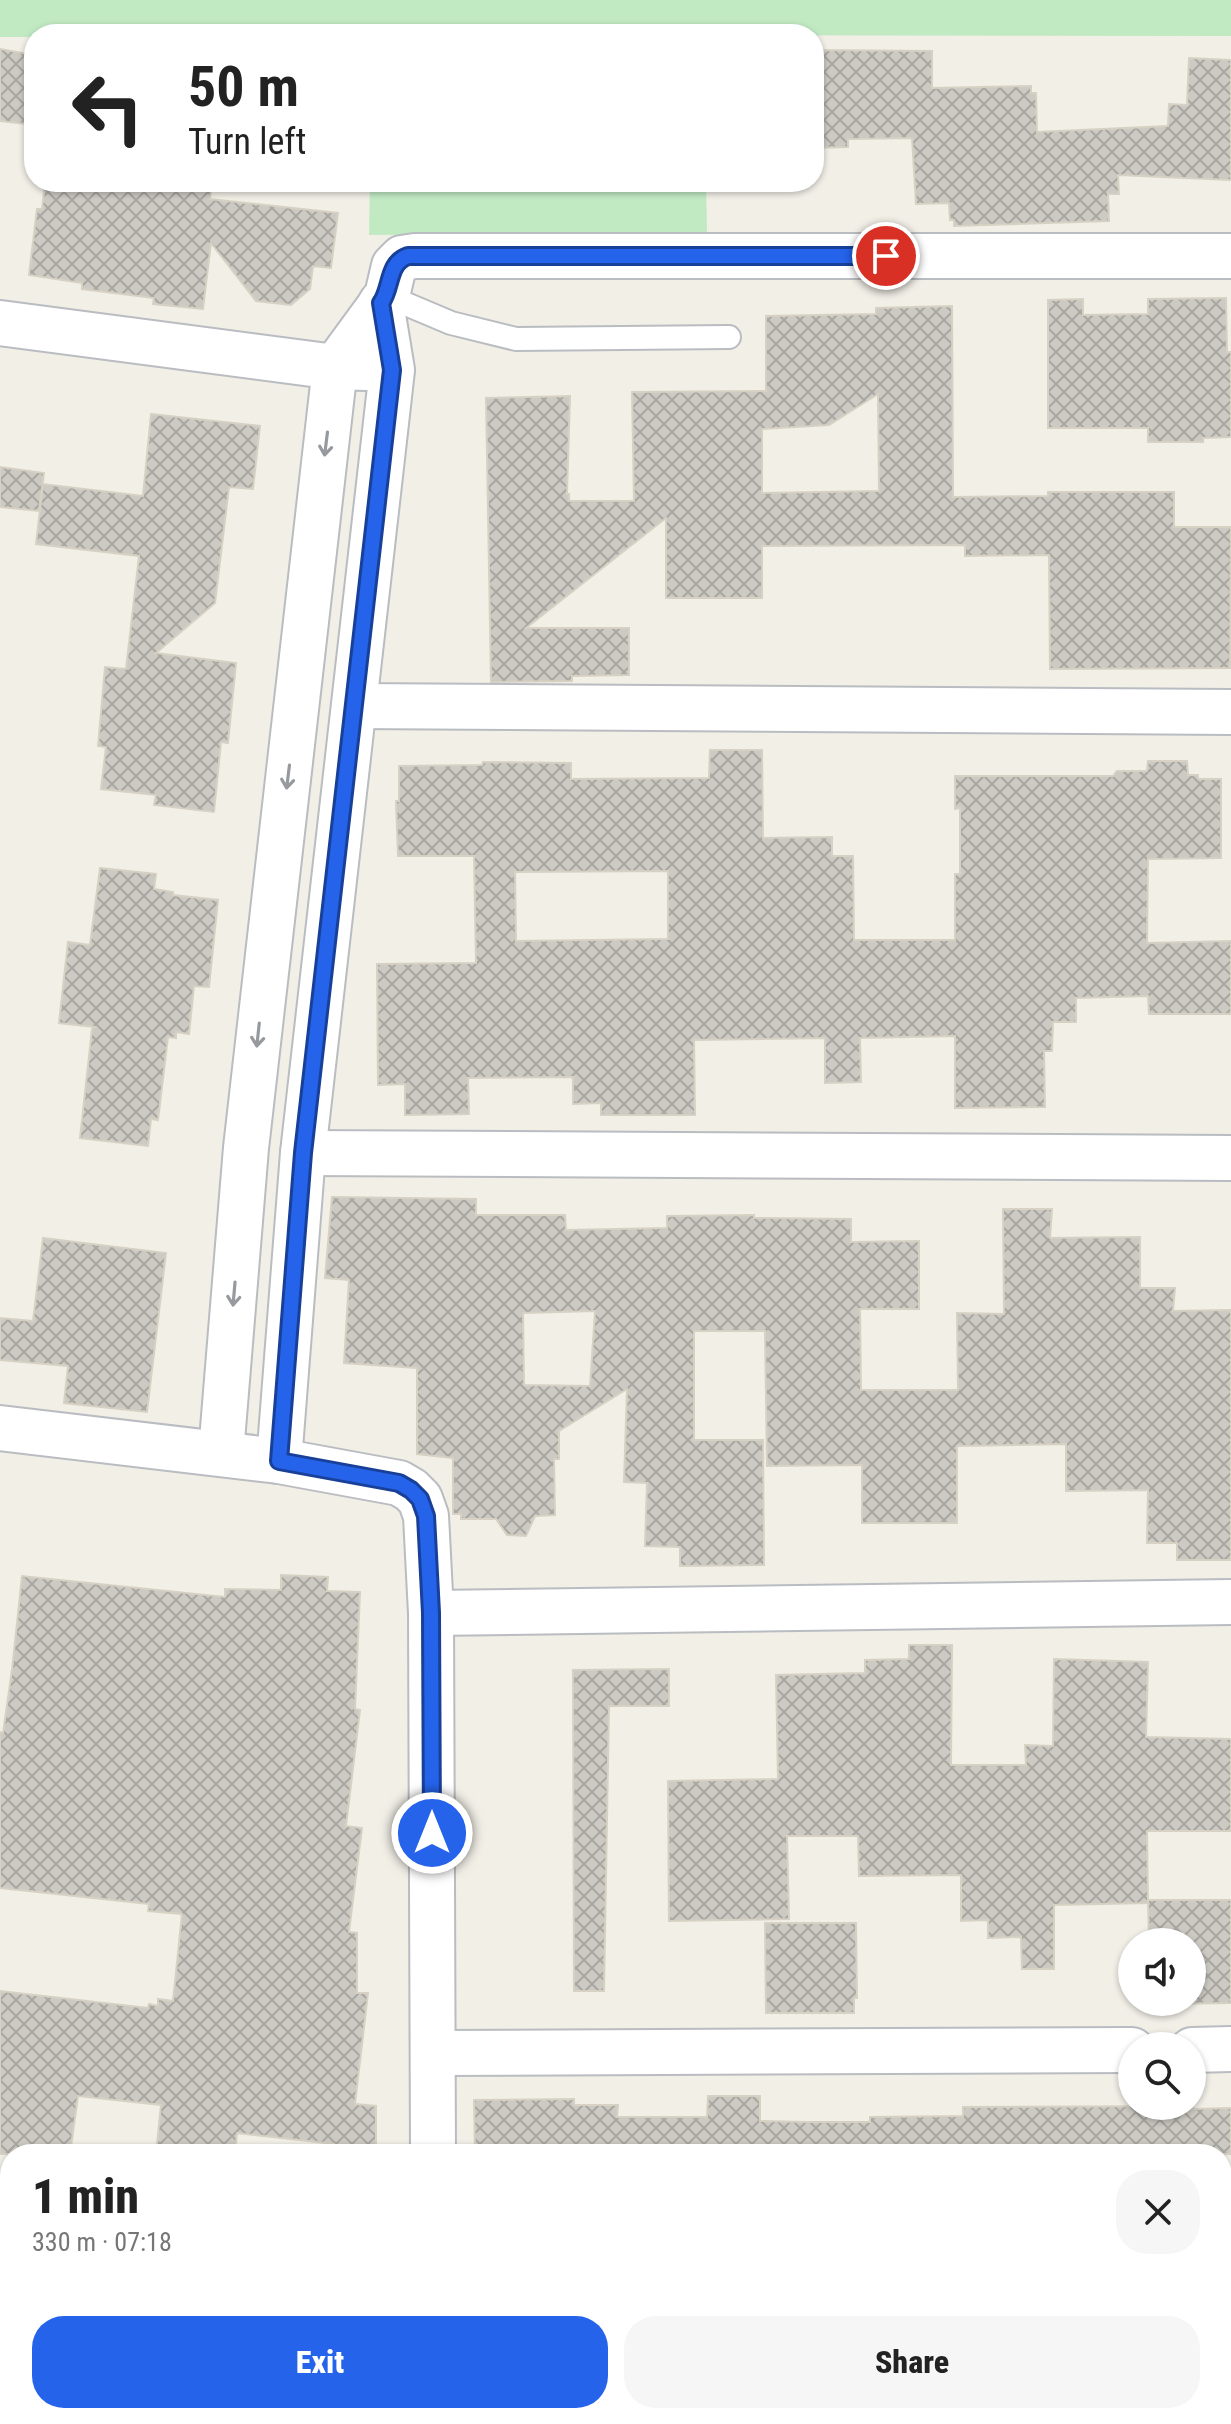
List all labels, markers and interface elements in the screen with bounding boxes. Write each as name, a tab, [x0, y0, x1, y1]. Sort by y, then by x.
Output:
text: 50 m	[188, 54, 299, 120]
icon: left	[56, 56, 160, 160]
text: Turn left	[188, 121, 306, 163]
pin	[852, 222, 920, 290]
icon: arrive	[864, 234, 908, 278]
one-way arrow	[318, 431, 333, 456]
one-way arrow	[280, 764, 295, 789]
one-way arrow	[251, 1021, 266, 1048]
one-way arrow	[226, 1280, 241, 1307]
position arrow	[390, 1791, 474, 1875]
map controls	[1118, 1928, 1206, 2120]
button: sound	[1118, 1928, 1206, 2016]
button: search	[1118, 2032, 1206, 2120]
text: 1 min	[32, 2168, 139, 2225]
button: close	[1116, 2170, 1200, 2254]
text: 330 m · 07:18	[32, 2227, 172, 2257]
button: Exit	[32, 2316, 608, 2408]
button: Share	[624, 2316, 1200, 2408]

